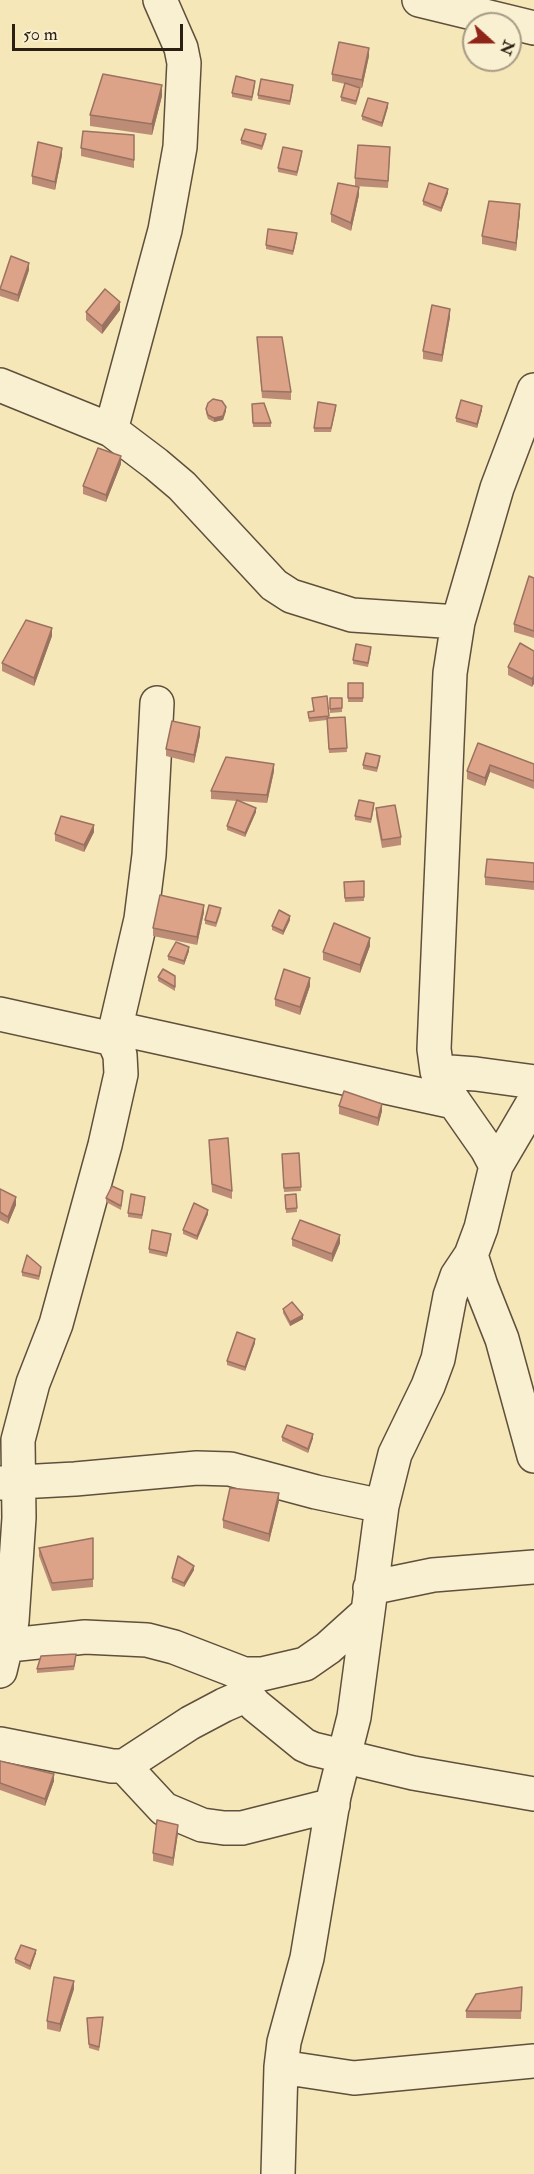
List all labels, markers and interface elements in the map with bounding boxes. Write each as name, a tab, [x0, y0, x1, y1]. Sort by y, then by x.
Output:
scale bar	[15, 12, 186, 50]
north arrow	[462, 12, 522, 72]
text: 50 m	[23, 23, 58, 46]
text: N	[495, 37, 519, 58]

